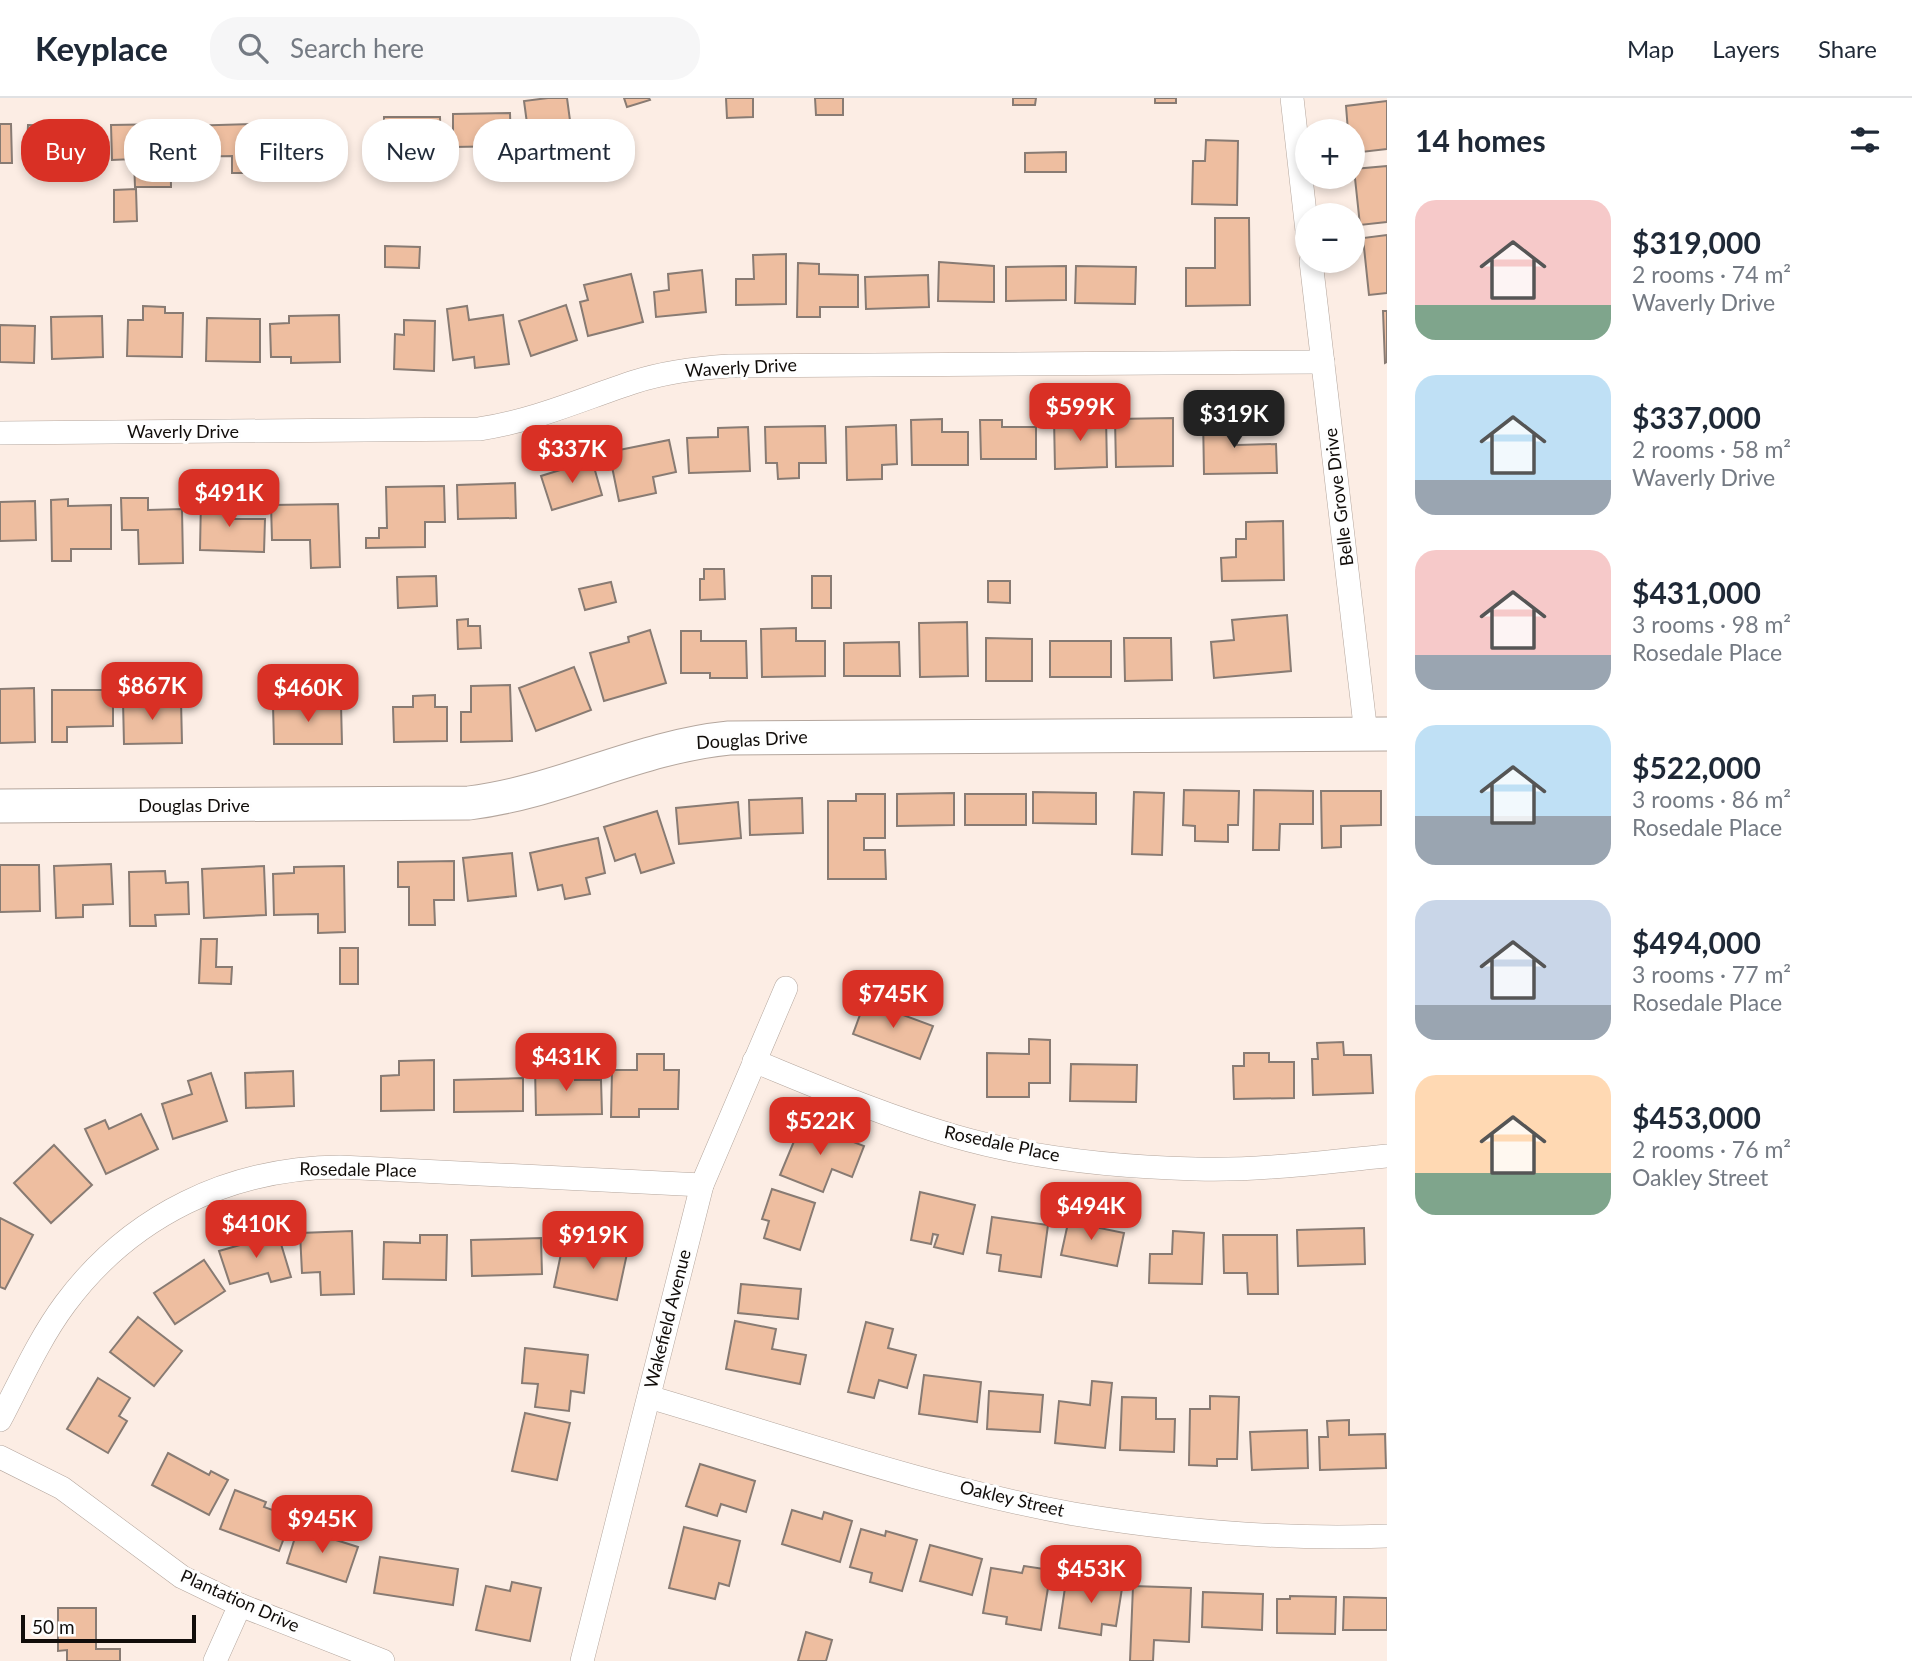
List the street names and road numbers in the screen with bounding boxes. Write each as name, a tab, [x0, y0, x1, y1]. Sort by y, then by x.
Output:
street label: Waverly Drive	[684, 353, 797, 381]
street label: Waverly Drive	[127, 420, 239, 442]
street label: Belle Grove Drive	[1319, 427, 1357, 567]
street label: Douglas Drive	[696, 725, 808, 753]
street label: Douglas Drive	[138, 794, 250, 816]
street label: Rosedale Place	[942, 1120, 1062, 1166]
street label: Rosedale Place	[299, 1157, 417, 1181]
street label: Wakefield Avenue	[639, 1247, 695, 1390]
street label: Oakley Street	[958, 1475, 1067, 1521]
street label: Plantation Drive	[177, 1564, 303, 1636]

